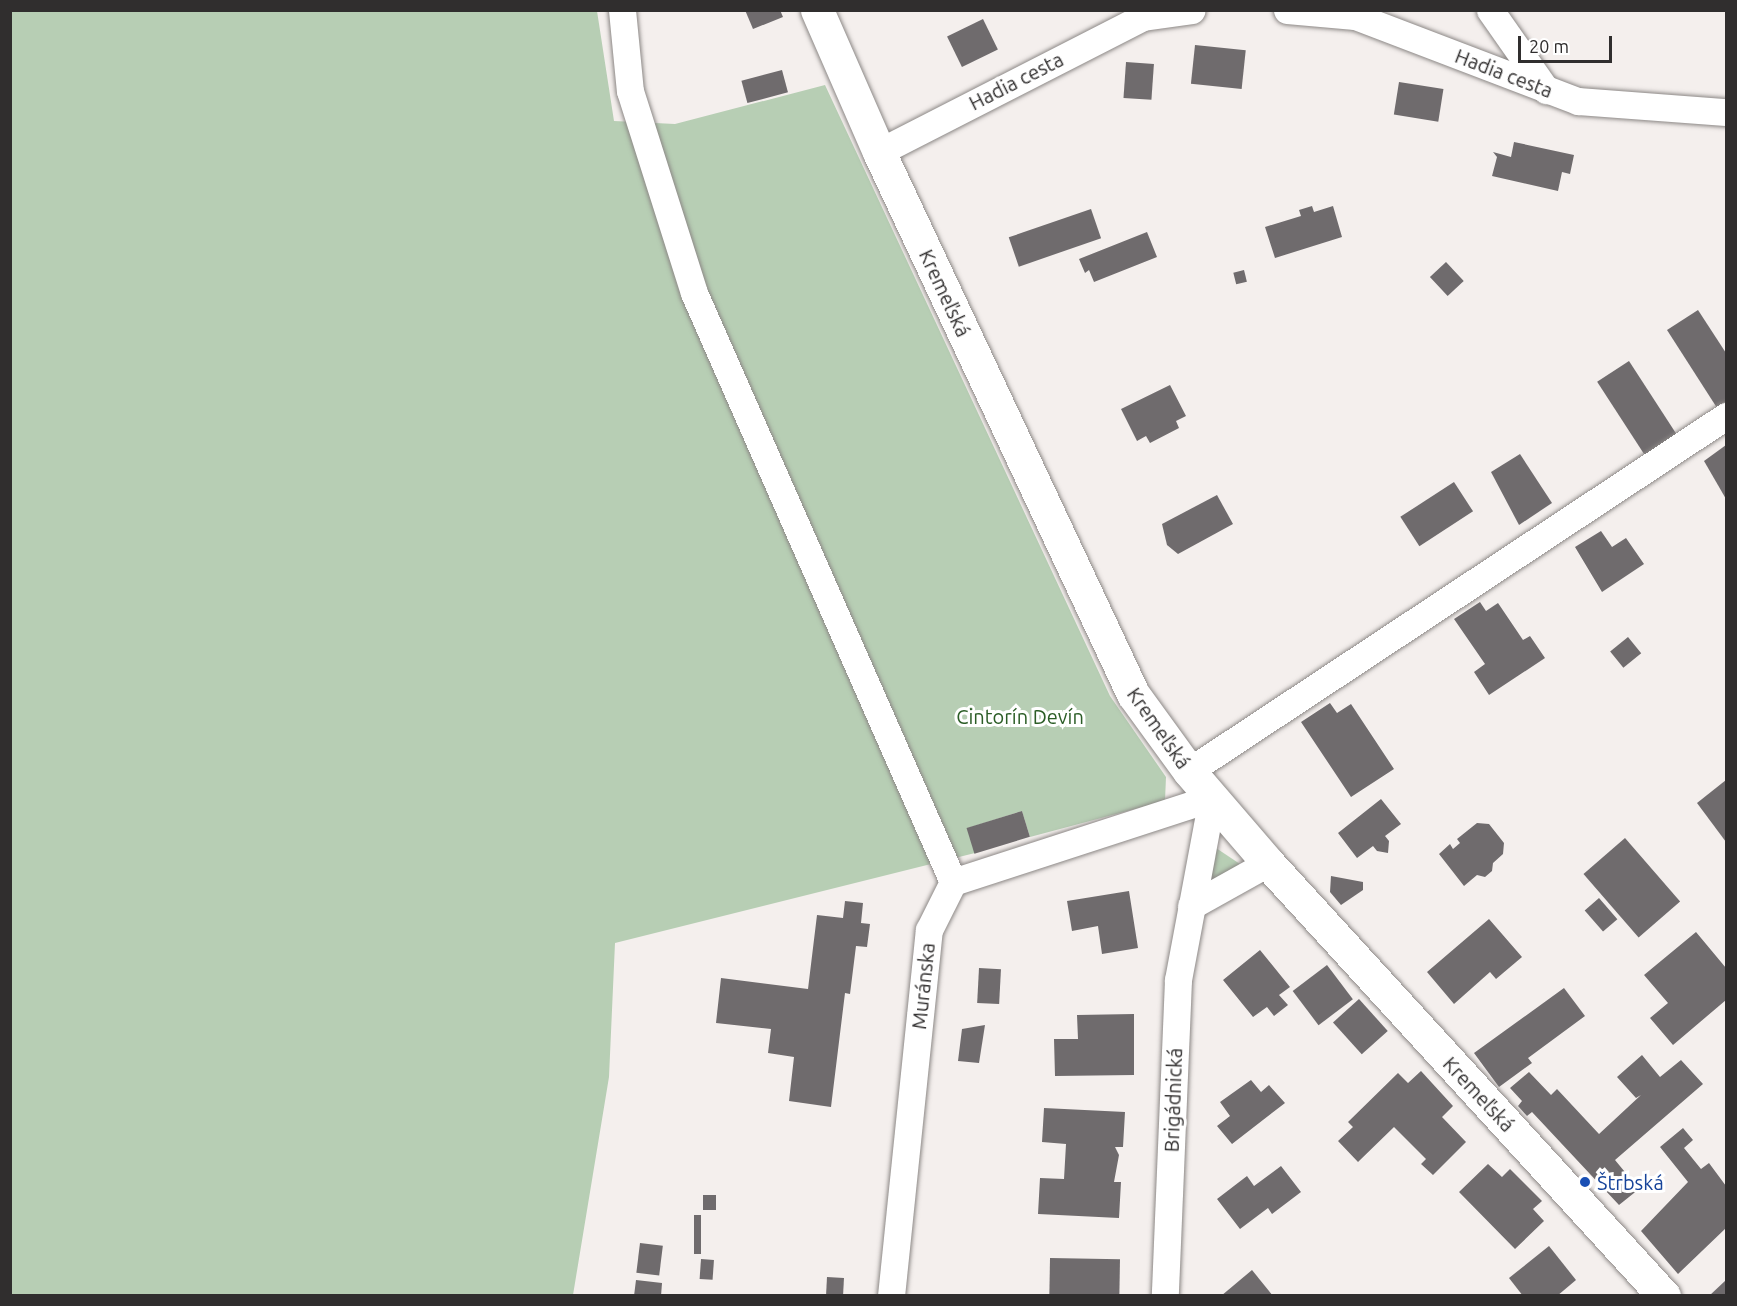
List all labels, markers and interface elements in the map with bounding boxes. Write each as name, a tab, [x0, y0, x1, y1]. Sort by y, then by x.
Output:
scale bar	[1521, 24, 1616, 62]
text: 20 m	[1529, 36, 1569, 56]
street label: Hadia cesta	[1452, 43, 1556, 103]
street label: Hadia cesta	[965, 47, 1067, 115]
street label: Kremeľská	[914, 245, 976, 341]
street label: Kremeľská	[1122, 683, 1196, 773]
park label: Cintorín Devín	[956, 704, 1084, 728]
street label: Muránska	[907, 941, 939, 1031]
street label: Brigádnická	[1159, 1047, 1187, 1153]
street label: Kremeľská	[1438, 1052, 1520, 1136]
place label: Štrbská	[1597, 1170, 1664, 1194]
marker: Štrbská	[1578, 1175, 1592, 1189]

